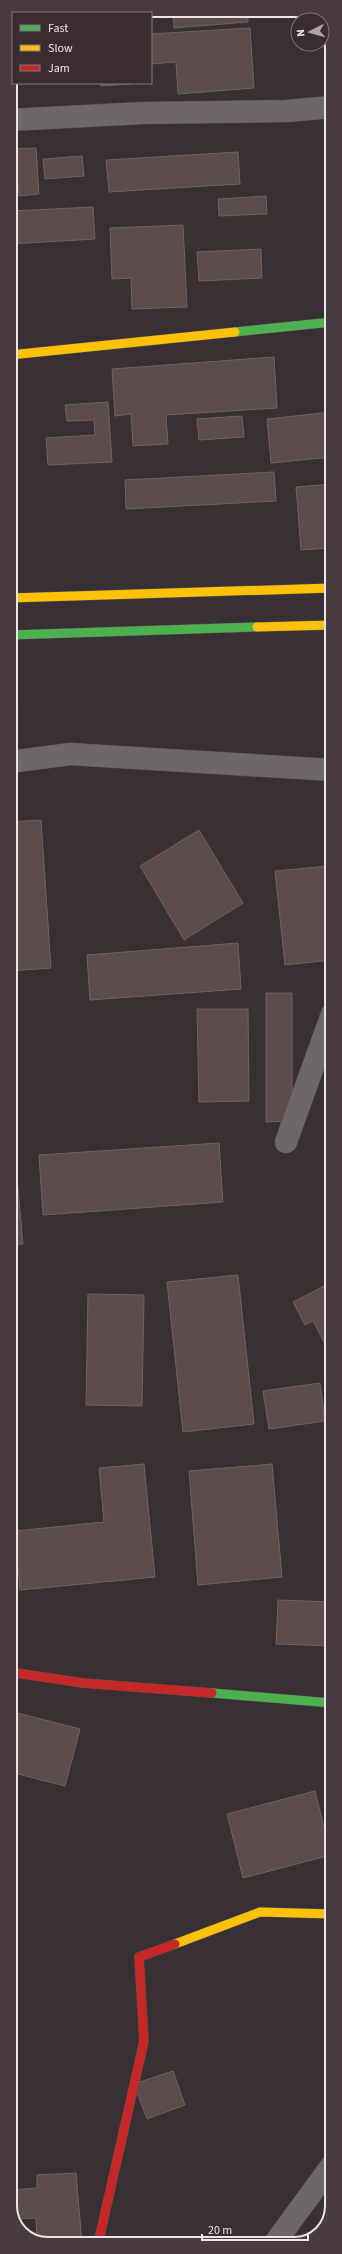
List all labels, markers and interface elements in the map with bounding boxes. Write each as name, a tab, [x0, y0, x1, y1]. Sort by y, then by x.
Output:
legend	[12, 12, 152, 84]
north arrow	[290, 12, 330, 52]
text: Fast	[48, 20, 68, 37]
text: N	[293, 29, 308, 37]
text: Slow	[48, 40, 73, 57]
text: Jam	[48, 60, 70, 77]
scale bar	[202, 2216, 308, 2242]
text: 20 m	[208, 2222, 232, 2239]

